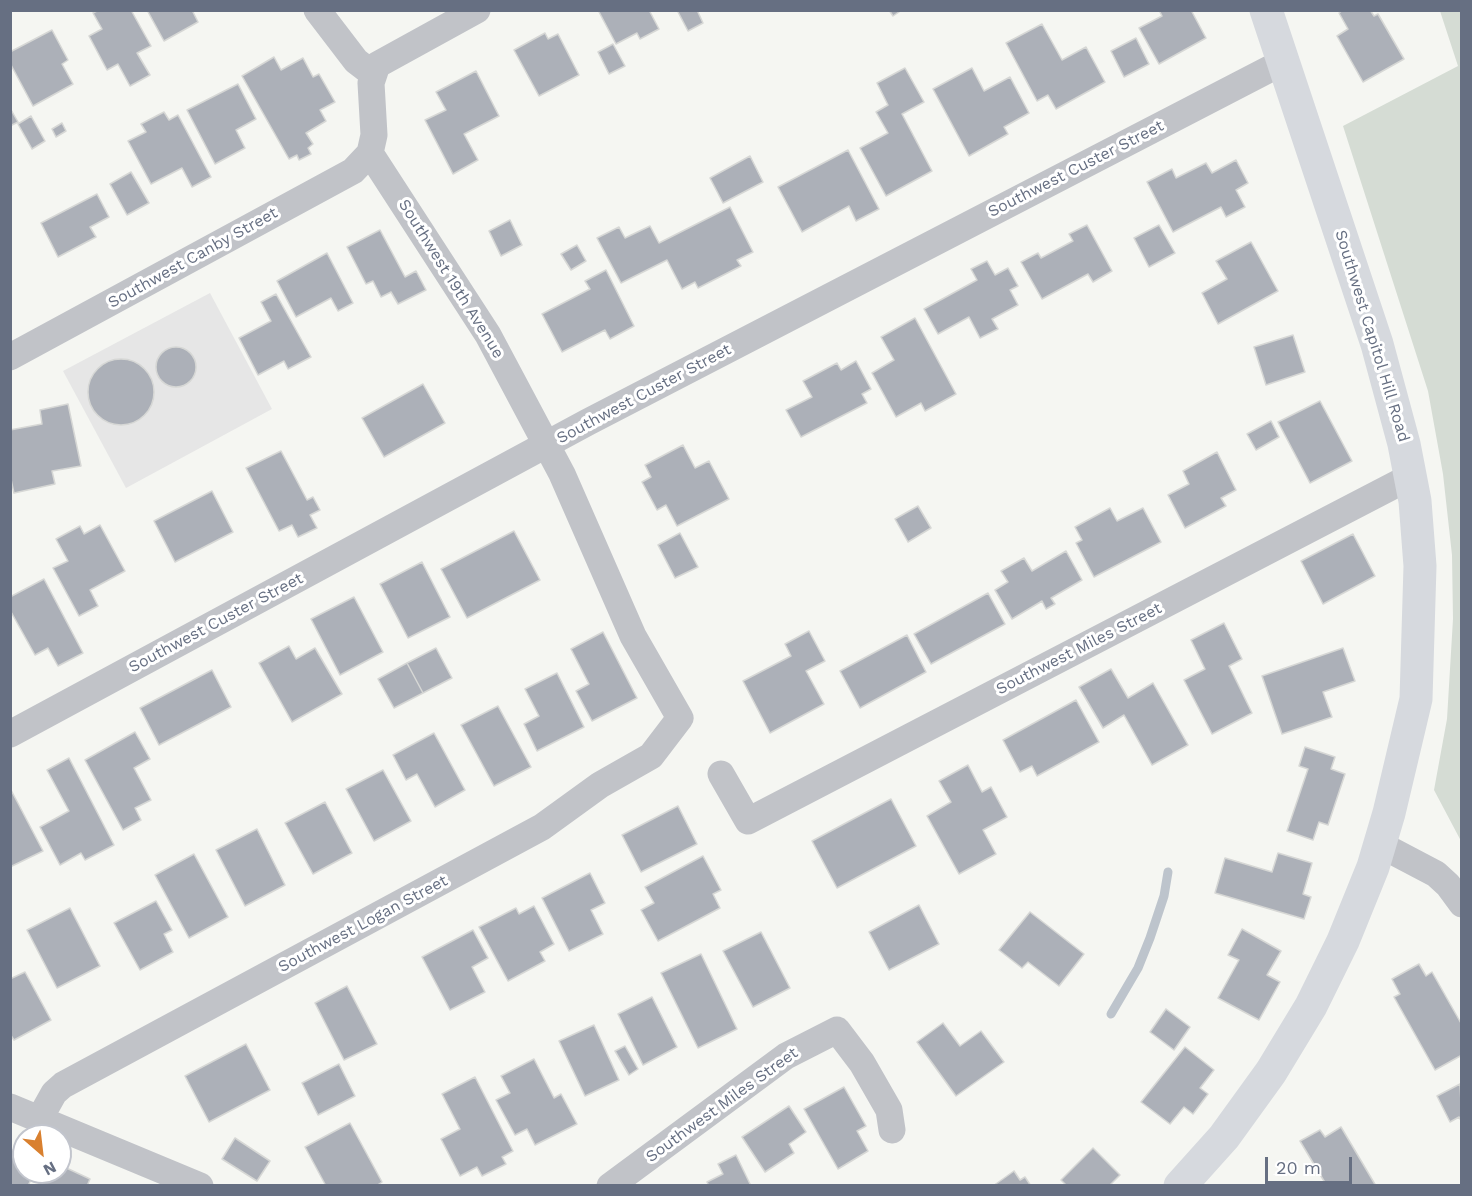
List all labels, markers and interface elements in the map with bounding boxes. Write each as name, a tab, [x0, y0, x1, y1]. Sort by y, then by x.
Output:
street label: Southwest Custer Street	[985, 116, 1167, 222]
street label: Southwest 19th Avenue	[394, 196, 508, 362]
street label: Southwest Canby Street	[105, 203, 281, 313]
street label: Southwest Capitol Hill Road	[1331, 228, 1413, 444]
street label: Southwest Custer Street	[554, 340, 734, 448]
street label: Southwest Custer Street	[126, 569, 306, 677]
street label: Southwest Miles Street	[993, 599, 1165, 699]
street label: Southwest Logan Street	[275, 871, 451, 977]
street label: Southwest Miles Street	[642, 1043, 802, 1167]
north arrow	[12, 1124, 72, 1184]
scale bar	[1268, 1145, 1355, 1183]
text: N	[40, 1157, 59, 1180]
text: 20 m	[1276, 1157, 1321, 1178]

